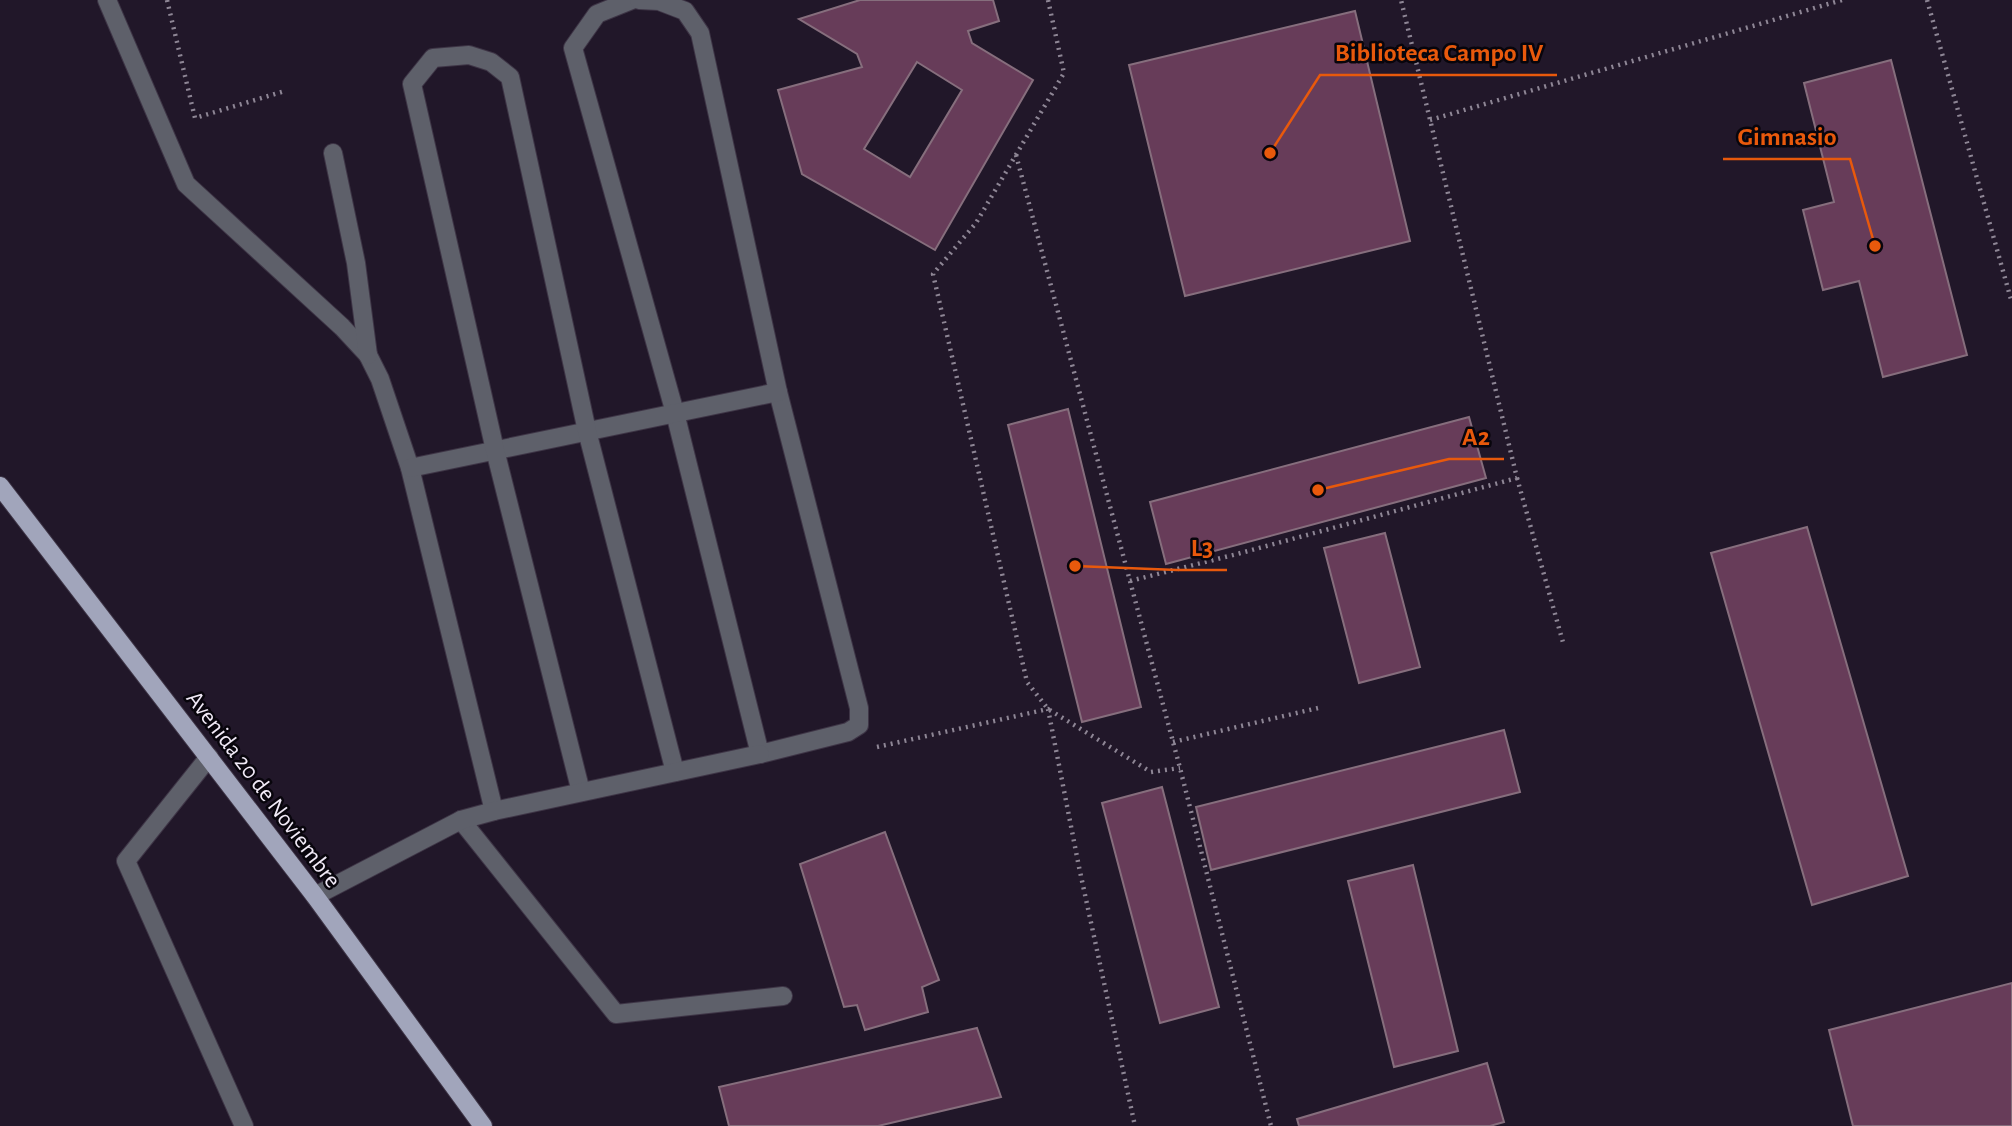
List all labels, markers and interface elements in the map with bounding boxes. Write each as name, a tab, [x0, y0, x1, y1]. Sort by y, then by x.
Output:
callout: Biblioteca Campo IV	[1320, 28, 1557, 75]
text: Biblioteca Campo IV	[1335, 40, 1544, 66]
callout: Gimnasio	[1723, 112, 1850, 159]
text: Gimnasio	[1737, 124, 1837, 150]
callout: A2	[1449, 412, 1504, 459]
text: A2	[1462, 424, 1490, 450]
callout: L3	[1177, 523, 1227, 570]
text: L3	[1191, 535, 1213, 561]
street label: Avenida 20 de Noviembre	[182, 687, 345, 892]

